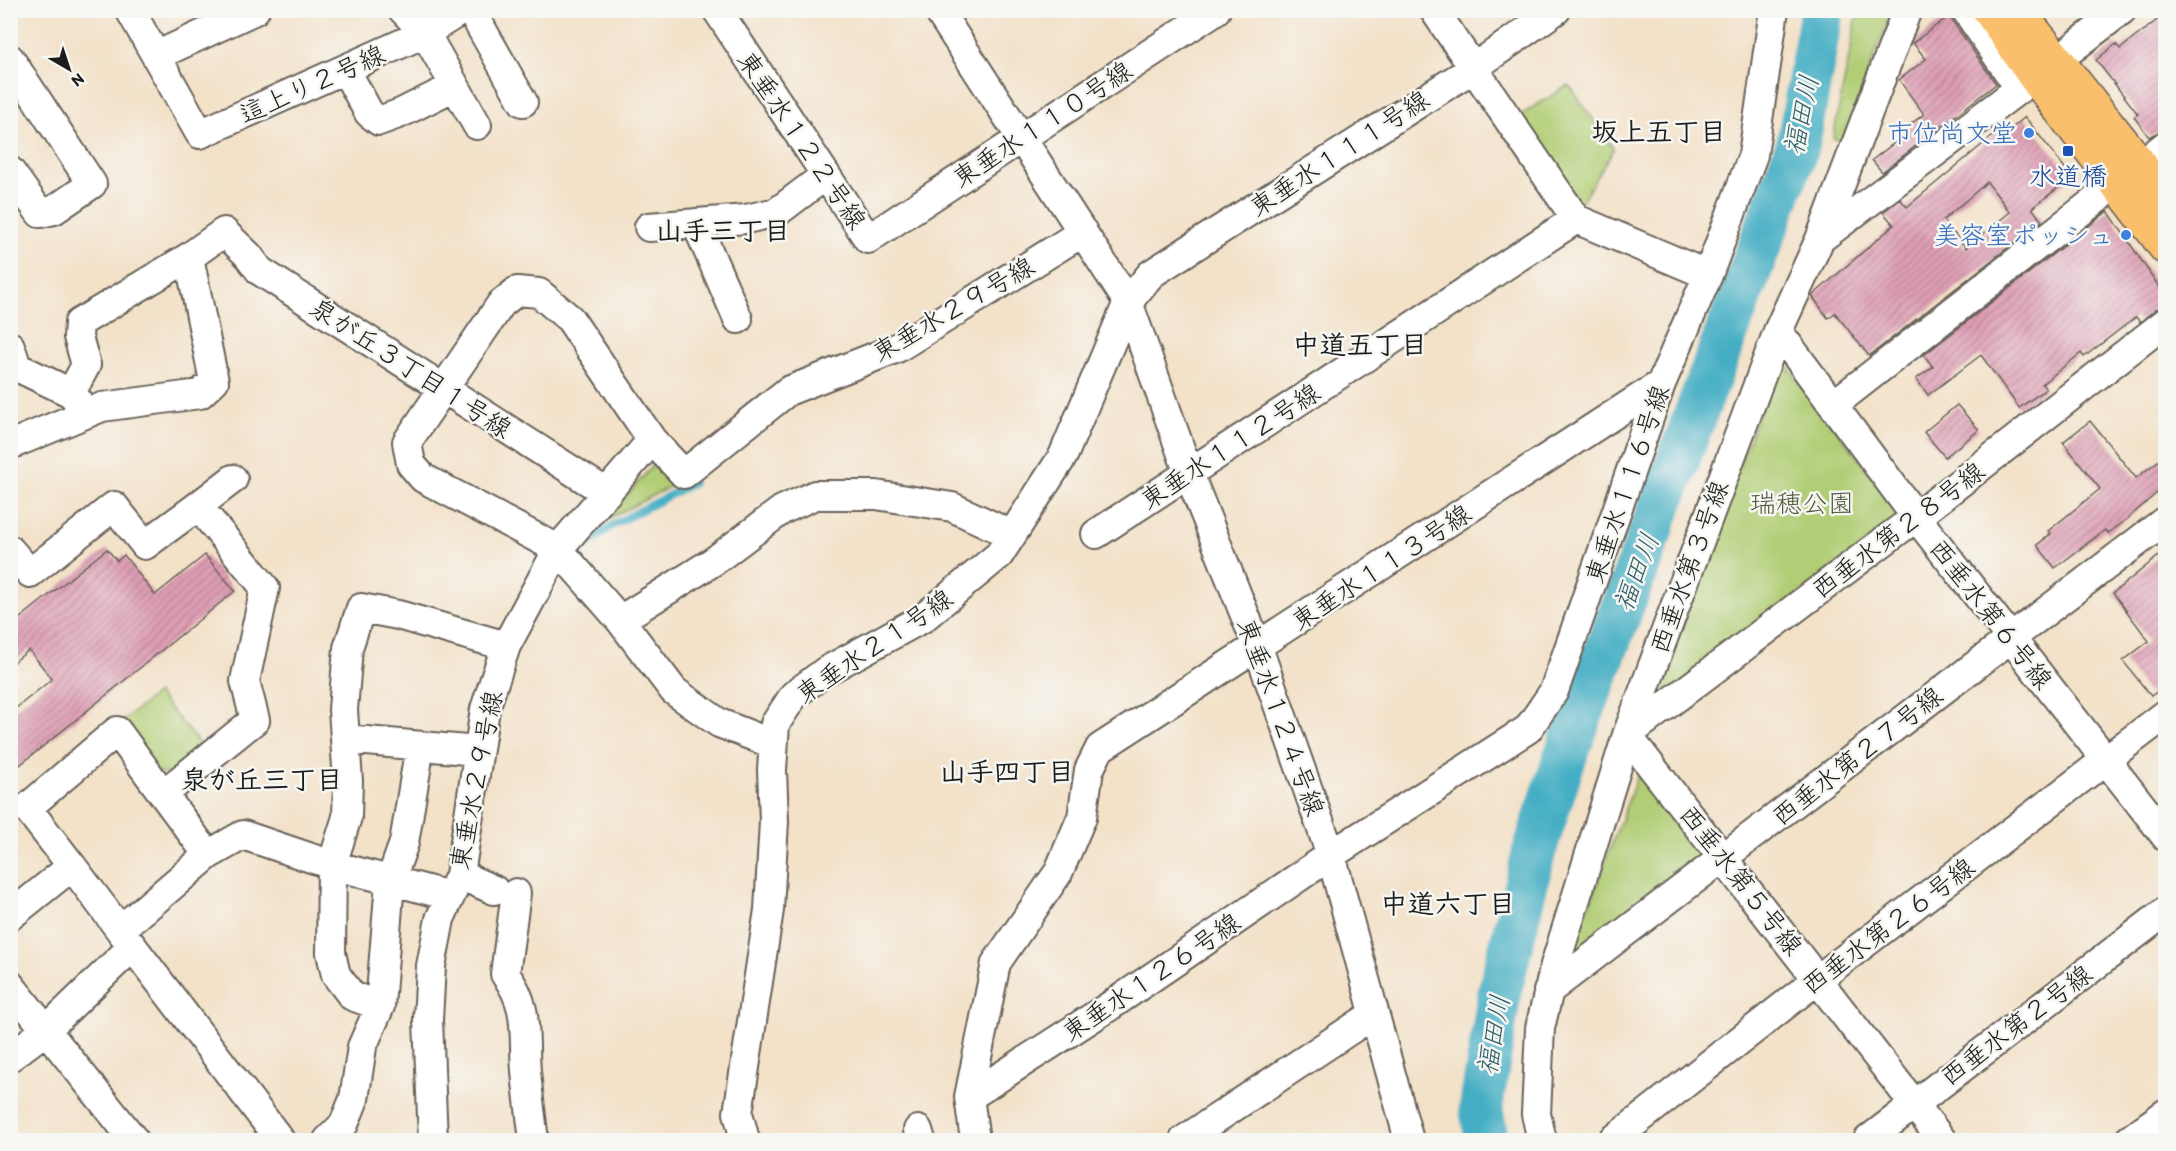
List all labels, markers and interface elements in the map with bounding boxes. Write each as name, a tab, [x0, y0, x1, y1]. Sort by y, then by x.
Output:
street label: 這上り２号線	[234, 38, 390, 130]
north arrow	[39, 39, 99, 99]
street label: 東垂水１２２号線	[731, 45, 873, 235]
street label: 東垂水１１０号線	[946, 54, 1138, 194]
text: N	[68, 69, 88, 91]
water label: 福田川	[1776, 72, 1826, 158]
street label: 東垂水１１１号線	[1243, 83, 1435, 223]
district label: 坂上五丁目	[1592, 115, 1727, 148]
place label: 市位尚文堂	[1887, 117, 2017, 149]
marker: 市位尚文堂	[2022, 126, 2036, 140]
marker: 水道橋	[2061, 144, 2075, 158]
place label: 水道橋	[2029, 160, 2107, 192]
district label: 山手三丁目	[656, 214, 791, 247]
place label: 美容室ポッシュ	[1934, 219, 2114, 251]
marker: 美容室ポッシュ	[2119, 228, 2133, 242]
street label: 東垂水２９号線	[866, 250, 1040, 368]
street label: 泉が丘３丁目１号線	[304, 291, 518, 445]
district label: 中道五丁目	[1293, 328, 1428, 361]
street label: 東垂水１１２号線	[1134, 376, 1326, 516]
street label: 東垂水１１６号線	[1578, 380, 1676, 588]
street label: 西垂水第２８号線	[1805, 455, 1991, 605]
street label: 西垂水第３号線	[1643, 476, 1735, 658]
park label: 瑞穂公園	[1750, 487, 1854, 519]
street label: 東垂水１１３号線	[1285, 497, 1477, 637]
water label: 福田川	[1606, 528, 1666, 616]
street label: 西垂水第６号線	[1922, 532, 2060, 696]
street label: 東垂水２１号線	[790, 582, 958, 710]
street label: 東垂水１２４号線	[1230, 614, 1332, 820]
street label: 西垂水第２７号線	[1765, 679, 1949, 833]
street label: 東垂水２９号線	[443, 688, 509, 872]
district label: 山手四丁目	[940, 755, 1075, 788]
district label: 泉が丘三丁目	[181, 763, 343, 796]
street label: 西垂水第５号線	[1672, 798, 1810, 962]
street label: 西垂水第２６号線	[1795, 851, 1981, 1001]
district label: 中道六丁目	[1381, 887, 1516, 920]
street label: 東垂水１２６号線	[1056, 906, 1246, 1048]
street label: 西垂水第２号線	[1934, 957, 2098, 1093]
water label: 福田川	[1470, 992, 1516, 1078]

